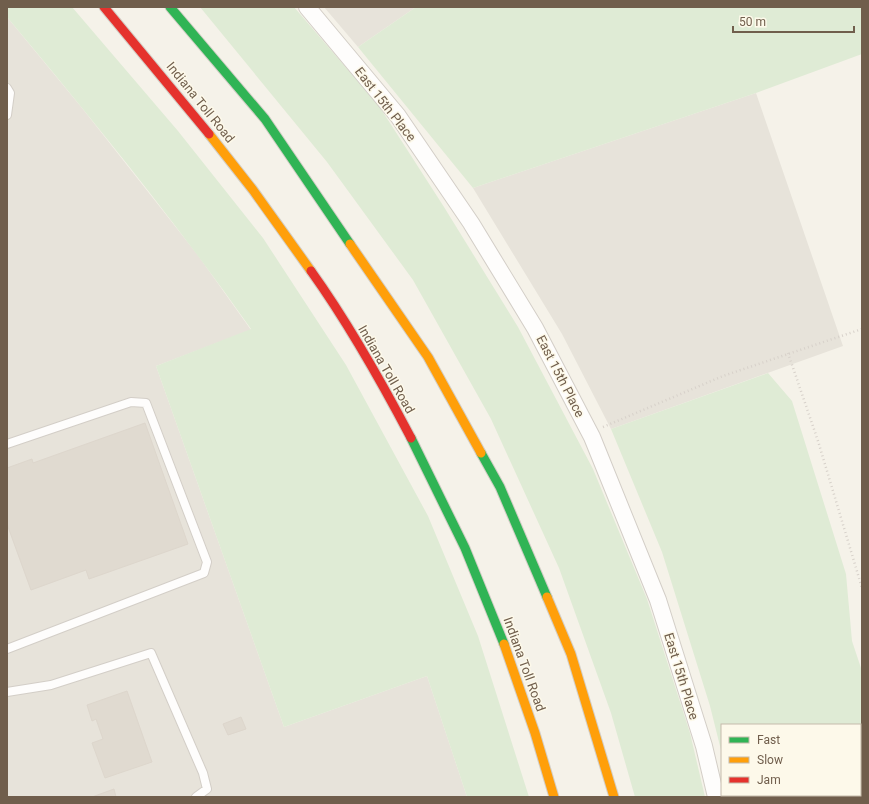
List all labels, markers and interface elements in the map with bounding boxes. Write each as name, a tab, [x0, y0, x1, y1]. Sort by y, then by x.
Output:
scale bar	[733, 8, 854, 34]
text: 50 m	[739, 15, 766, 29]
street label: Indiana Toll Road	[163, 59, 238, 146]
street label: East 15th Place	[352, 64, 419, 144]
street label: Indiana Toll Road	[355, 322, 418, 416]
street label: East 15th Place	[533, 333, 588, 420]
street label: Indiana Toll Road	[500, 615, 549, 713]
street label: East 15th Place	[661, 631, 702, 721]
legend	[721, 724, 861, 796]
text: Fast	[757, 733, 780, 747]
text: Slow	[757, 753, 783, 767]
text: Jam	[757, 773, 781, 787]

